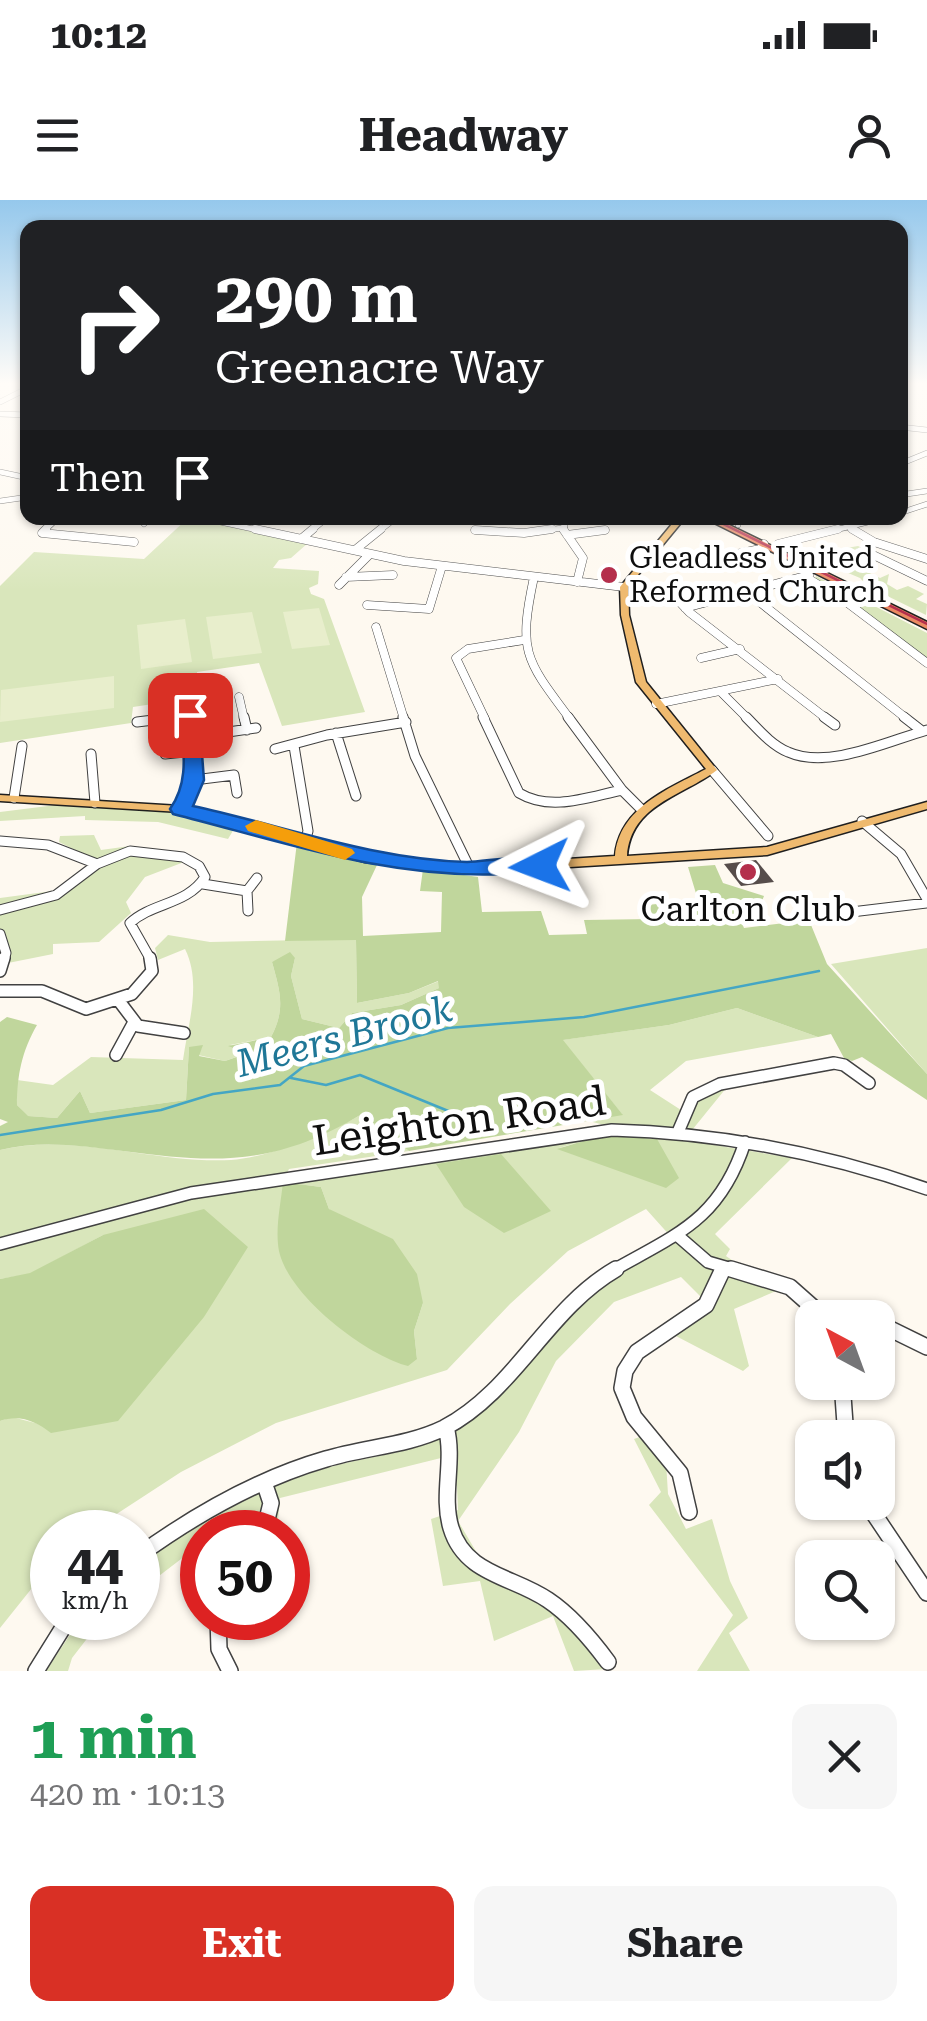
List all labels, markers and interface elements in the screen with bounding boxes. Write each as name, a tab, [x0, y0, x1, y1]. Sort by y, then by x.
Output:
text: 10:12	[50, 13, 147, 57]
icon: menu	[30, 108, 85, 163]
icon: person	[842, 108, 897, 163]
text: Headway	[359, 109, 568, 162]
text: 290 m	[215, 257, 418, 339]
icon: right	[50, 260, 180, 390]
text: Greenacre Way	[215, 341, 544, 394]
icon: arrive	[165, 450, 220, 505]
text: Then	[50, 456, 145, 500]
place label: Gleadless United Reformed Church	[629, 540, 886, 609]
marker: Gleadless United Reformed Church	[598, 564, 620, 586]
pin	[148, 673, 233, 758]
icon: arrive	[163, 688, 218, 743]
position arrow	[488, 814, 592, 918]
marker: Carlton Club	[737, 861, 759, 883]
place label: Carlton Club	[640, 889, 856, 930]
water label: Meers Brook	[230, 986, 457, 1086]
street label: Leighton Road	[309, 1076, 609, 1165]
north arrow	[795, 1300, 895, 1400]
map controls	[795, 1300, 895, 1640]
button: sound	[795, 1420, 895, 1520]
speed limit sign: 50	[180, 1510, 310, 1640]
text: 44	[67, 1534, 123, 1592]
button: search	[795, 1540, 895, 1640]
text: km/h	[62, 1586, 128, 1615]
text: 1 min	[30, 1702, 197, 1773]
button: close	[792, 1704, 897, 1809]
text: 420 m · 10:13	[30, 1775, 225, 1813]
button: Exit	[30, 1886, 454, 2001]
button: Share	[474, 1886, 897, 2001]

